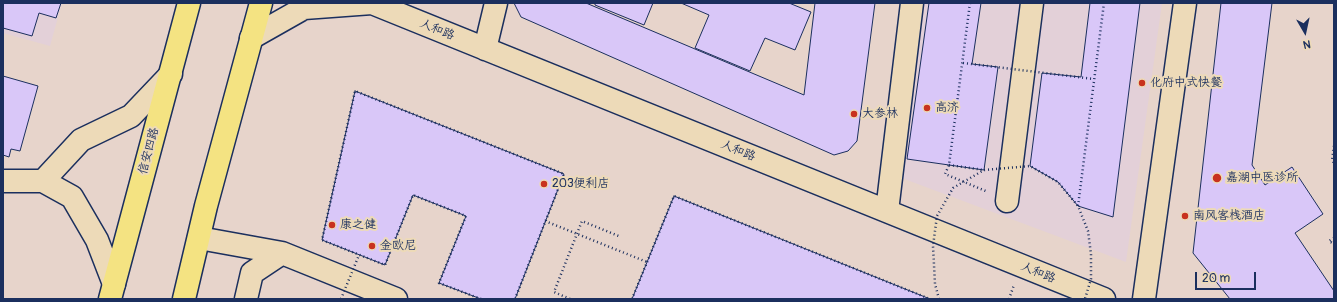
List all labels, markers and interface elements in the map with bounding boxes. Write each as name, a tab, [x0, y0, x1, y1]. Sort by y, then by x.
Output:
north arrow	[1285, 12, 1325, 52]
street label: 人和路	[418, 17, 456, 43]
text: N	[1302, 37, 1312, 51]
place label: 化府中式快餐	[1150, 76, 1222, 90]
marker: 化府中式快餐	[1137, 78, 1147, 88]
place label: 高济	[935, 101, 959, 115]
marker: 高济	[922, 103, 932, 113]
place label: 大参林	[862, 107, 898, 121]
marker: 大参林	[849, 109, 859, 119]
street label: 信安四路	[136, 126, 162, 176]
street label: 人和路	[719, 138, 757, 164]
place label: 嘉湖中医诊所	[1226, 171, 1298, 185]
marker: 嘉湖中医诊所	[1211, 172, 1223, 184]
place label: 203便利店	[552, 177, 610, 191]
marker: 203便利店	[539, 179, 549, 189]
place label: 南风客栈酒店	[1193, 209, 1265, 223]
marker: 南风客栈酒店	[1180, 211, 1190, 221]
place label: 康之健	[340, 218, 376, 232]
marker: 康之健	[327, 220, 337, 230]
place label: 金欧尼	[380, 239, 416, 253]
marker: 金欧尼	[367, 241, 377, 251]
street label: 人和路	[1019, 260, 1057, 286]
scale bar	[1197, 264, 1258, 290]
text: 20 m	[1202, 271, 1230, 286]

